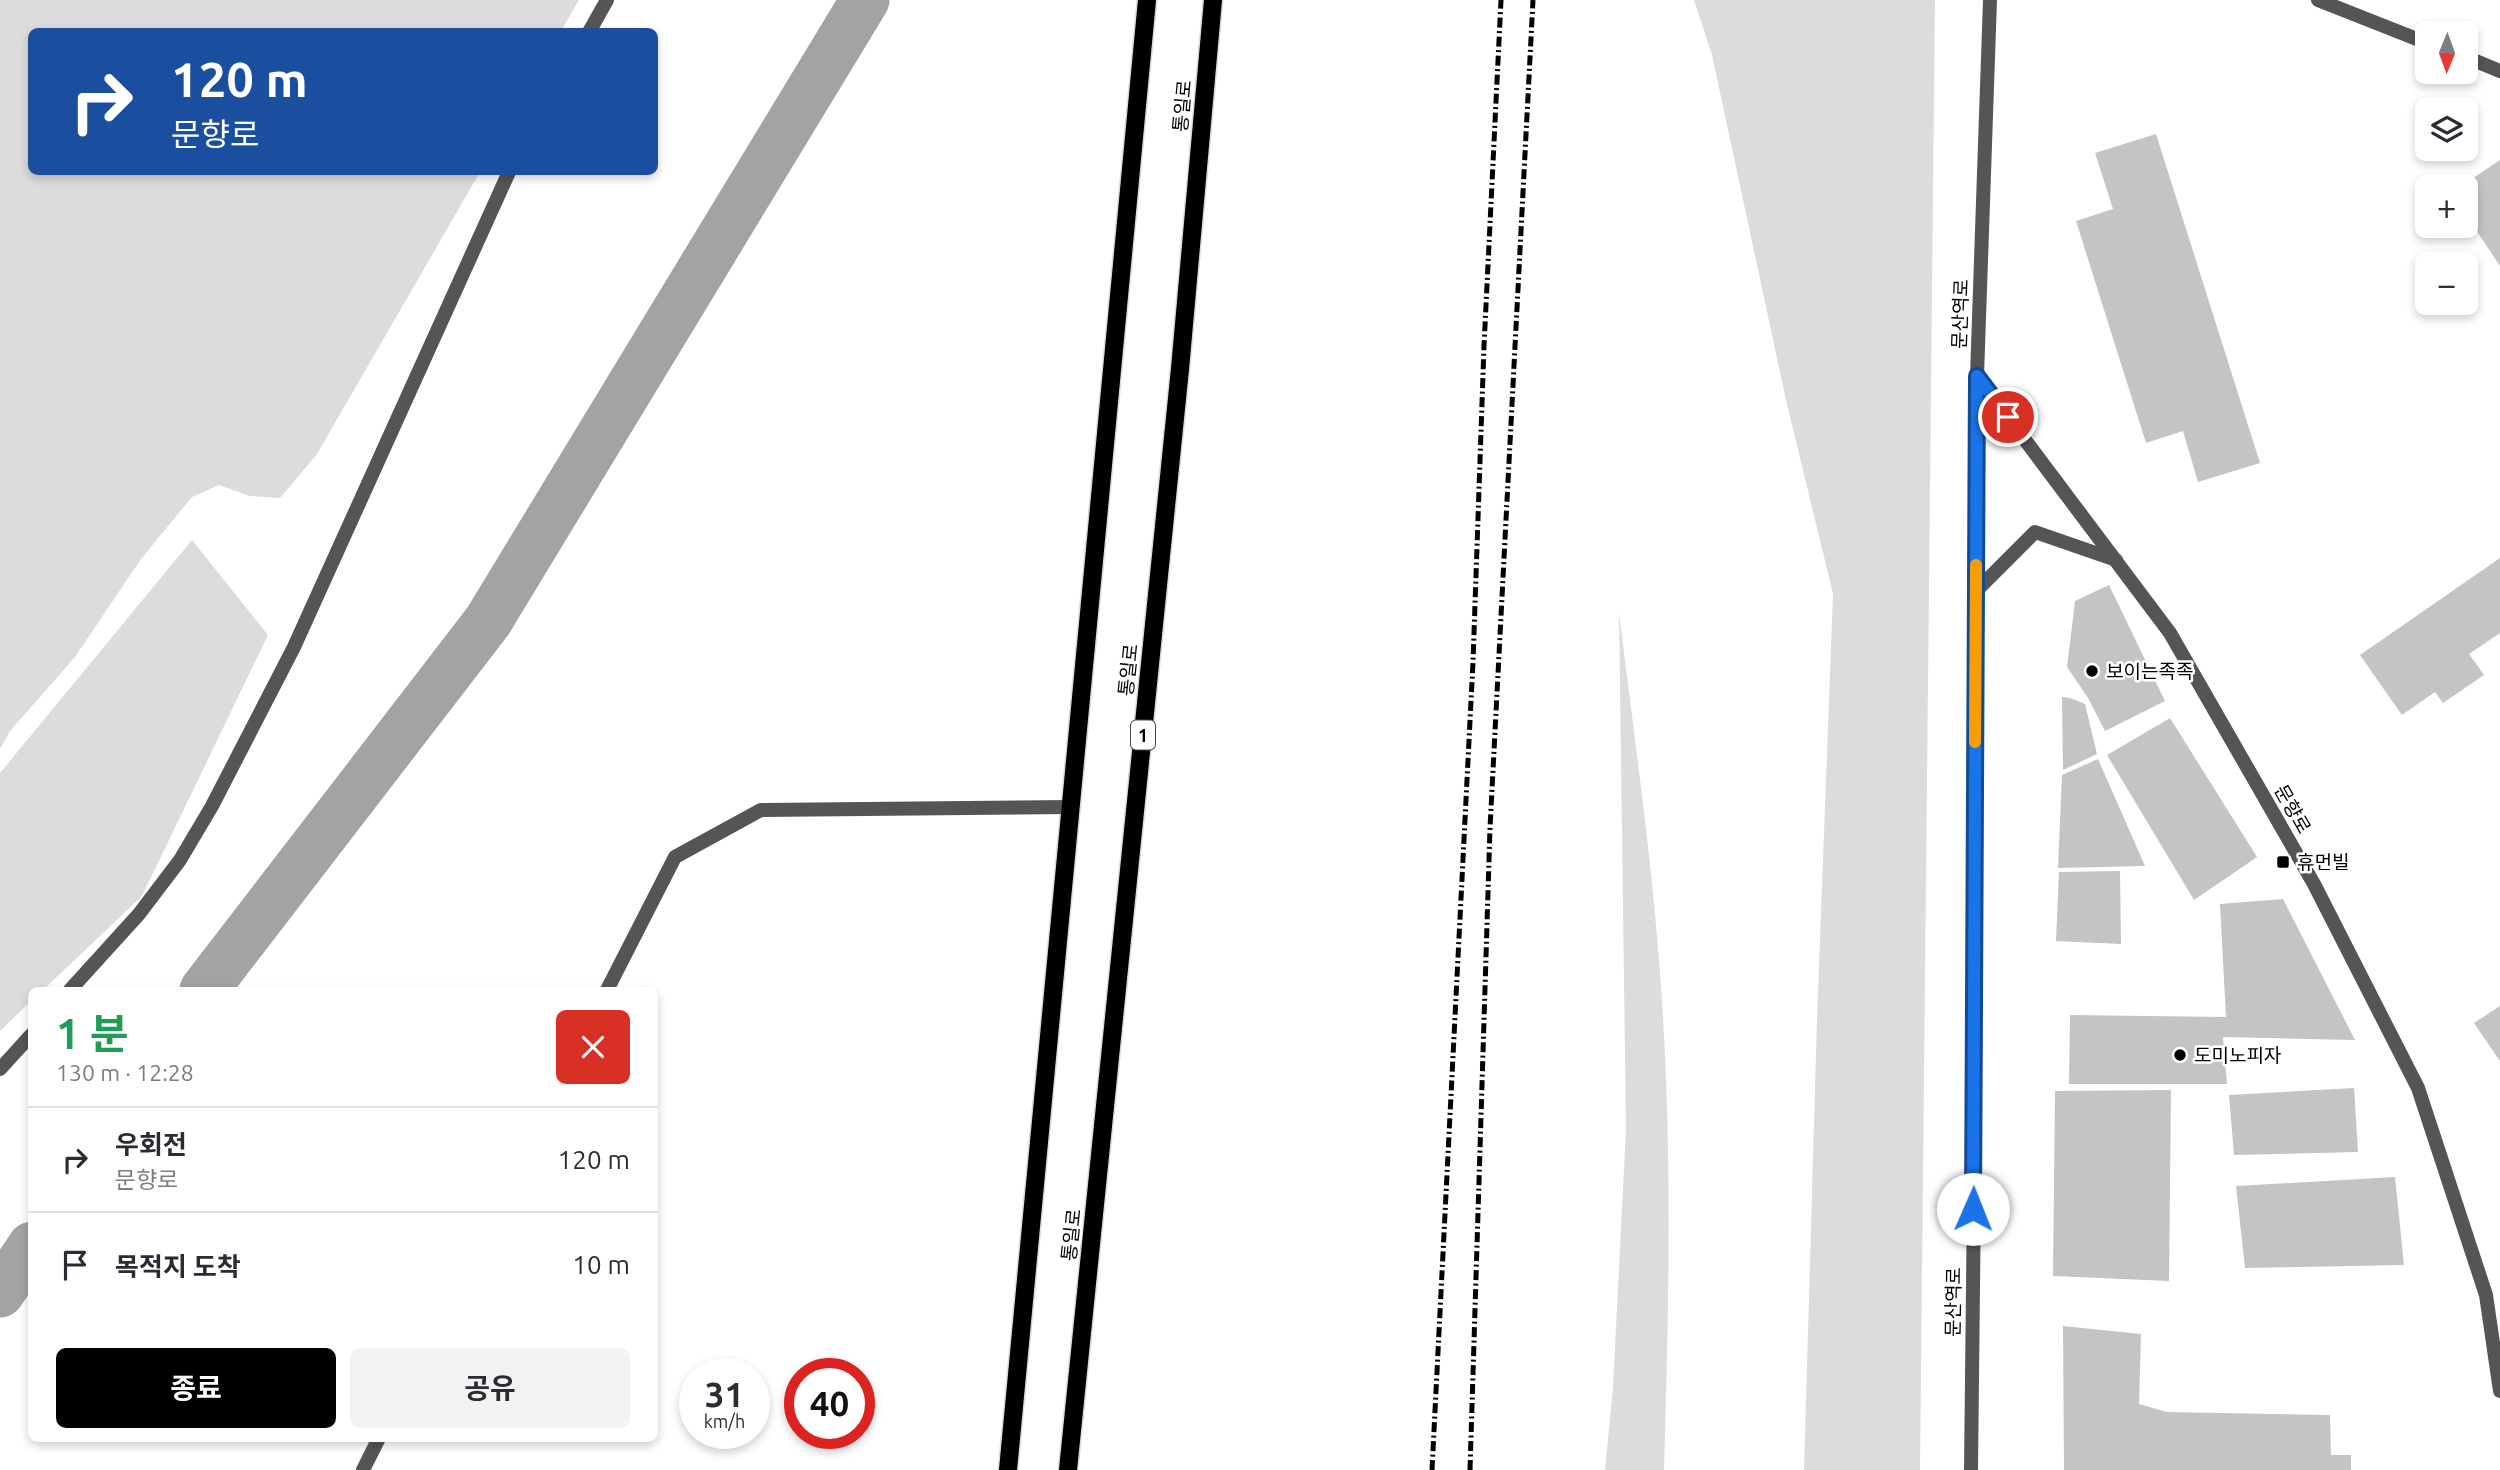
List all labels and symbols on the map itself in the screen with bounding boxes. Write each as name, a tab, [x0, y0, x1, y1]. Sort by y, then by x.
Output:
north arrow	[2415, 21, 2478, 84]
street label: 통일로	[1169, 79, 1195, 133]
street label: 문산역로	[1948, 279, 1972, 349]
pin	[1978, 387, 2038, 447]
street label: 통일로	[1114, 643, 1142, 697]
place label: 보이는족족	[2106, 660, 2193, 682]
marker: 보이는족족	[2084, 663, 2100, 679]
road number: 1	[1131, 720, 1155, 750]
street label: 문향로	[2270, 781, 2316, 837]
place label: 휴먼빌	[2297, 851, 2349, 873]
marker: 휴먼빌	[2275, 854, 2291, 870]
place label: 도미노피자	[2194, 1044, 2281, 1066]
marker: 도미노피자	[2172, 1047, 2188, 1063]
position arrow	[1936, 1172, 2010, 1246]
street label: 통일로	[1057, 1208, 1085, 1262]
street label: 문산역로	[1941, 1267, 1965, 1337]
speed limit sign: 40	[784, 1358, 875, 1449]

